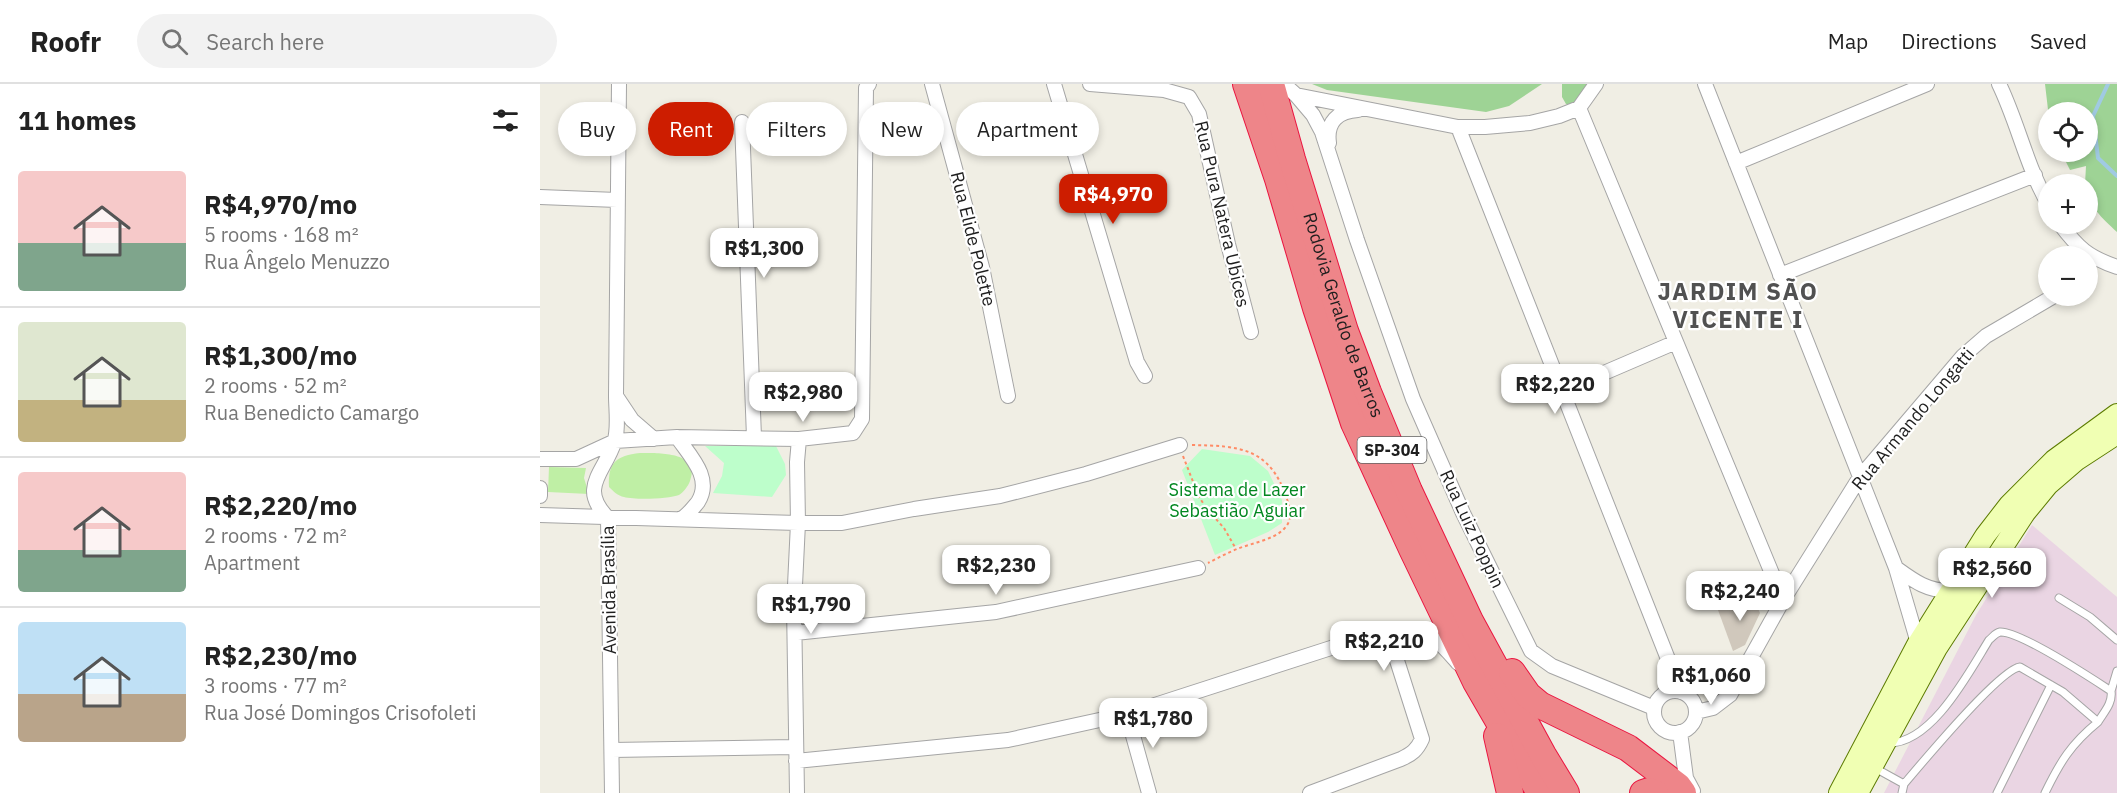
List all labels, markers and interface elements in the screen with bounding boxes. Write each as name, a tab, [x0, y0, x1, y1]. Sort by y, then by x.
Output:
search box	[137, 14, 557, 68]
text: Roofr	[30, 23, 101, 60]
icon: search	[158, 25, 191, 58]
text: Search here	[206, 27, 324, 56]
text: Map	[1828, 27, 1868, 55]
text: Directions	[1901, 27, 1997, 55]
text: Saved	[2030, 27, 2087, 55]
chip: Buy	[558, 102, 636, 156]
chip: Rent	[648, 102, 734, 156]
chip: Filters	[746, 102, 847, 156]
chip: New	[859, 102, 944, 156]
chip: Apartment	[956, 102, 1099, 156]
map controls	[2038, 102, 2098, 306]
button: locate	[2038, 102, 2098, 162]
text: 11 homes	[18, 103, 136, 137]
icon: filters	[489, 104, 522, 137]
street label: Rua Pura Natera Ubices	[1190, 118, 1255, 309]
street label: Rua Elide Polette	[946, 169, 1001, 309]
pin: R$4,970	[1058, 174, 1168, 225]
button: +	[2038, 174, 2098, 234]
text: R$4,970	[1073, 180, 1153, 207]
text: R$4,970/mo	[204, 187, 357, 221]
icon: home	[66, 195, 138, 267]
street label: Rodovia Geraldo de Barros	[1298, 209, 1389, 421]
text: 5 rooms · 168 m²	[204, 221, 359, 248]
pin: R$1,300	[709, 228, 819, 279]
text: R$1,300	[724, 234, 804, 261]
button: −	[2038, 246, 2098, 306]
text: Rua Ângelo Menuzzo	[204, 248, 390, 275]
district label: JARDIM SÃO VICENTE I	[1658, 275, 1818, 335]
text: R$1,300/mo	[204, 338, 357, 372]
street label: Rua Armando Longatti	[1846, 343, 1979, 495]
icon: home	[66, 346, 138, 418]
pin: R$2,220	[1500, 364, 1610, 415]
text: R$2,220	[1515, 370, 1595, 397]
text: 2 rooms · 52 m²	[204, 372, 347, 399]
pin: R$2,980	[748, 372, 858, 423]
text: R$2,980	[763, 378, 843, 405]
text: Rua Benedicto Camargo	[204, 399, 419, 426]
road number: SP-304	[1358, 437, 1426, 463]
street label: Rua Luiz Poppin	[1435, 466, 1510, 592]
park label: Sistema de Lazer Sebastião Aguiar	[1168, 478, 1306, 522]
text: R$2,220/mo	[204, 488, 357, 522]
icon: home	[66, 496, 138, 568]
text: 2 rooms · 72 m²	[204, 522, 347, 549]
street label: Avenida Brasília	[596, 525, 621, 655]
pin: R$2,230	[941, 545, 1051, 596]
pin: R$2,560	[1937, 548, 2047, 599]
text: Apartment	[204, 549, 300, 576]
text: R$2,230	[956, 551, 1036, 578]
text: R$2,560	[1952, 554, 2032, 581]
pin: R$2,240	[1685, 571, 1795, 622]
text: R$2,240	[1700, 577, 1780, 604]
pin: R$1,790	[756, 584, 866, 635]
text: R$1,790	[771, 590, 851, 617]
pin: R$2,210	[1329, 621, 1439, 672]
text: R$2,210	[1344, 627, 1424, 654]
text: R$2,230/mo	[204, 638, 357, 672]
icon: home	[66, 646, 138, 718]
pin: R$1,060	[1656, 655, 1766, 706]
text: R$1,060	[1671, 661, 1751, 688]
text: 3 rooms · 77 m²	[204, 672, 347, 699]
pin: R$1,780	[1098, 698, 1208, 749]
text: Rua José Domingos Crisofoleti	[204, 699, 477, 726]
text: R$1,780	[1113, 704, 1193, 731]

